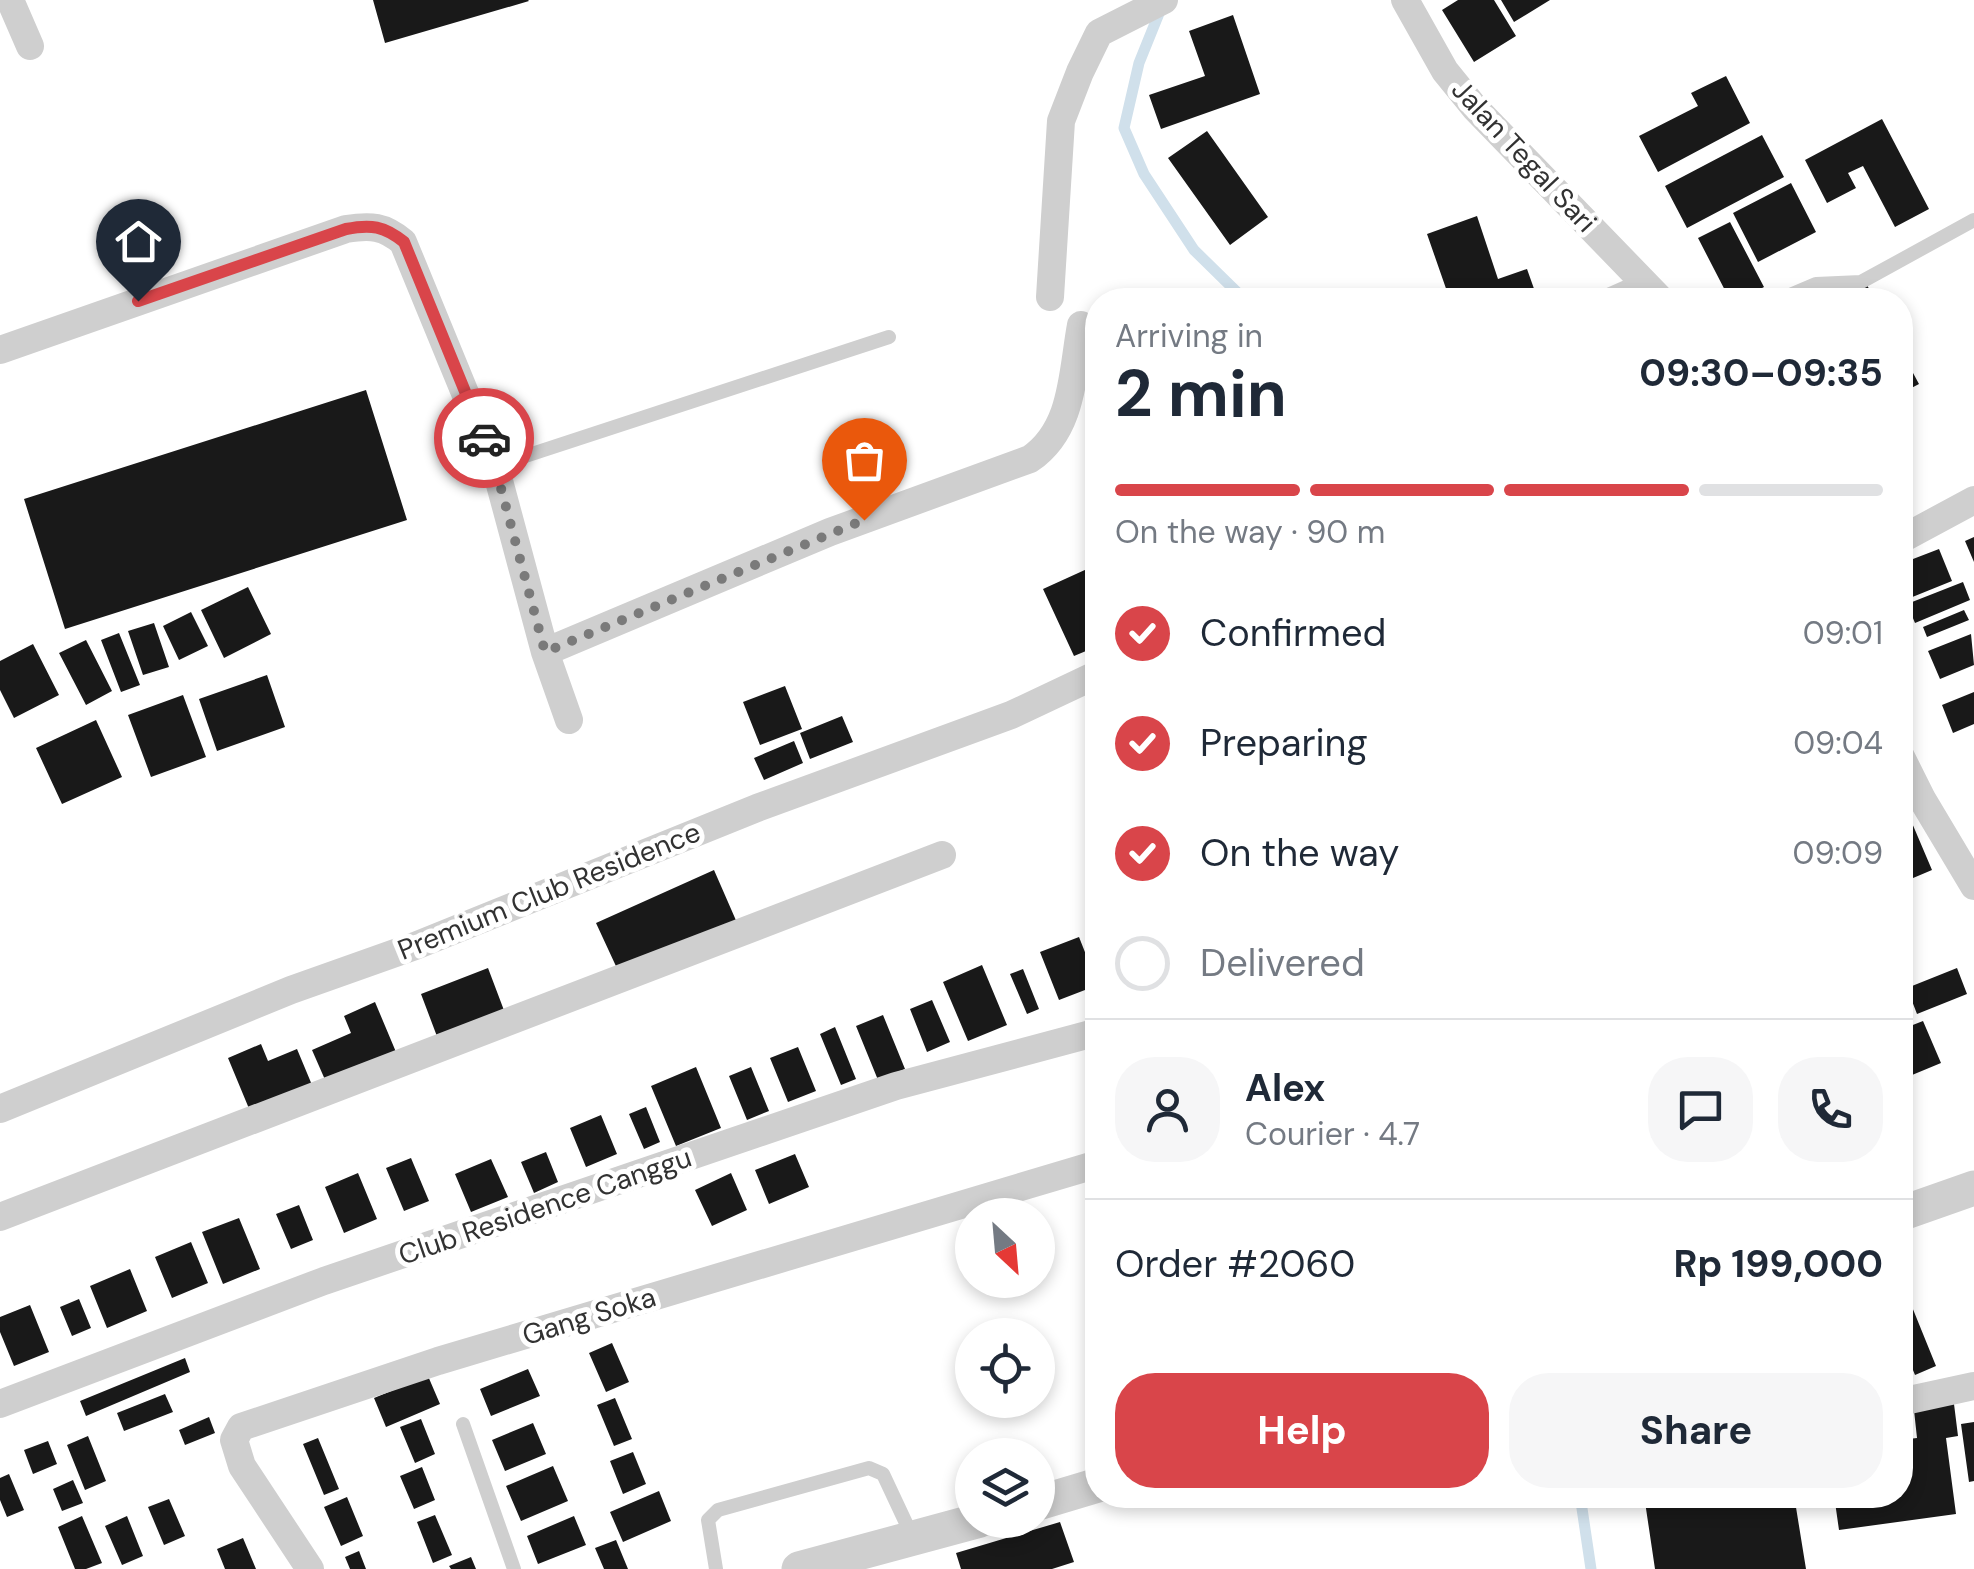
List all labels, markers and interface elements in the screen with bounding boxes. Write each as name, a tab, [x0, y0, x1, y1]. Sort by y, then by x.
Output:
street label: Jalan Tegal Sari	[1444, 72, 1604, 240]
pin	[96, 199, 181, 302]
icon: home	[111, 214, 166, 269]
text: Arriving in	[1115, 315, 1263, 357]
text: 09:30–09:35	[1639, 348, 1883, 398]
text: 2 min	[1115, 352, 1287, 436]
courier	[434, 388, 534, 488]
icon: car	[457, 411, 512, 466]
pin	[822, 418, 907, 521]
icon: bag	[837, 433, 892, 488]
text: On the way · 90 m	[1115, 511, 1385, 553]
icon: check	[1115, 606, 1170, 661]
text: Confirmed	[1200, 608, 1386, 658]
text: 09:01	[1803, 612, 1883, 654]
icon: check	[1115, 716, 1170, 771]
text: Preparing	[1200, 718, 1368, 768]
text: 09:04	[1793, 722, 1883, 764]
street label: Premium Club Residence	[392, 813, 706, 969]
icon: check	[1115, 826, 1170, 881]
text: On the way	[1200, 828, 1399, 878]
text: 09:09	[1793, 832, 1883, 874]
text: Delivered	[1200, 938, 1365, 988]
button: person	[1115, 1057, 1220, 1162]
button: chat	[1648, 1057, 1753, 1162]
button: phone	[1778, 1057, 1883, 1162]
text: Alex	[1245, 1063, 1325, 1113]
text: Courier · 4.7	[1245, 1113, 1420, 1155]
street label: Club Residence Canggu	[394, 1138, 696, 1274]
north arrow	[955, 1198, 1055, 1298]
map controls	[955, 1198, 1055, 1538]
text: Order #2060	[1115, 1239, 1355, 1289]
text: Rp 199,000	[1674, 1239, 1883, 1289]
street label: Gang Soka	[518, 1278, 660, 1354]
button: locate	[955, 1318, 1055, 1418]
button: Help	[1115, 1373, 1489, 1488]
button: Share	[1509, 1373, 1883, 1488]
button: layers	[955, 1438, 1055, 1538]

